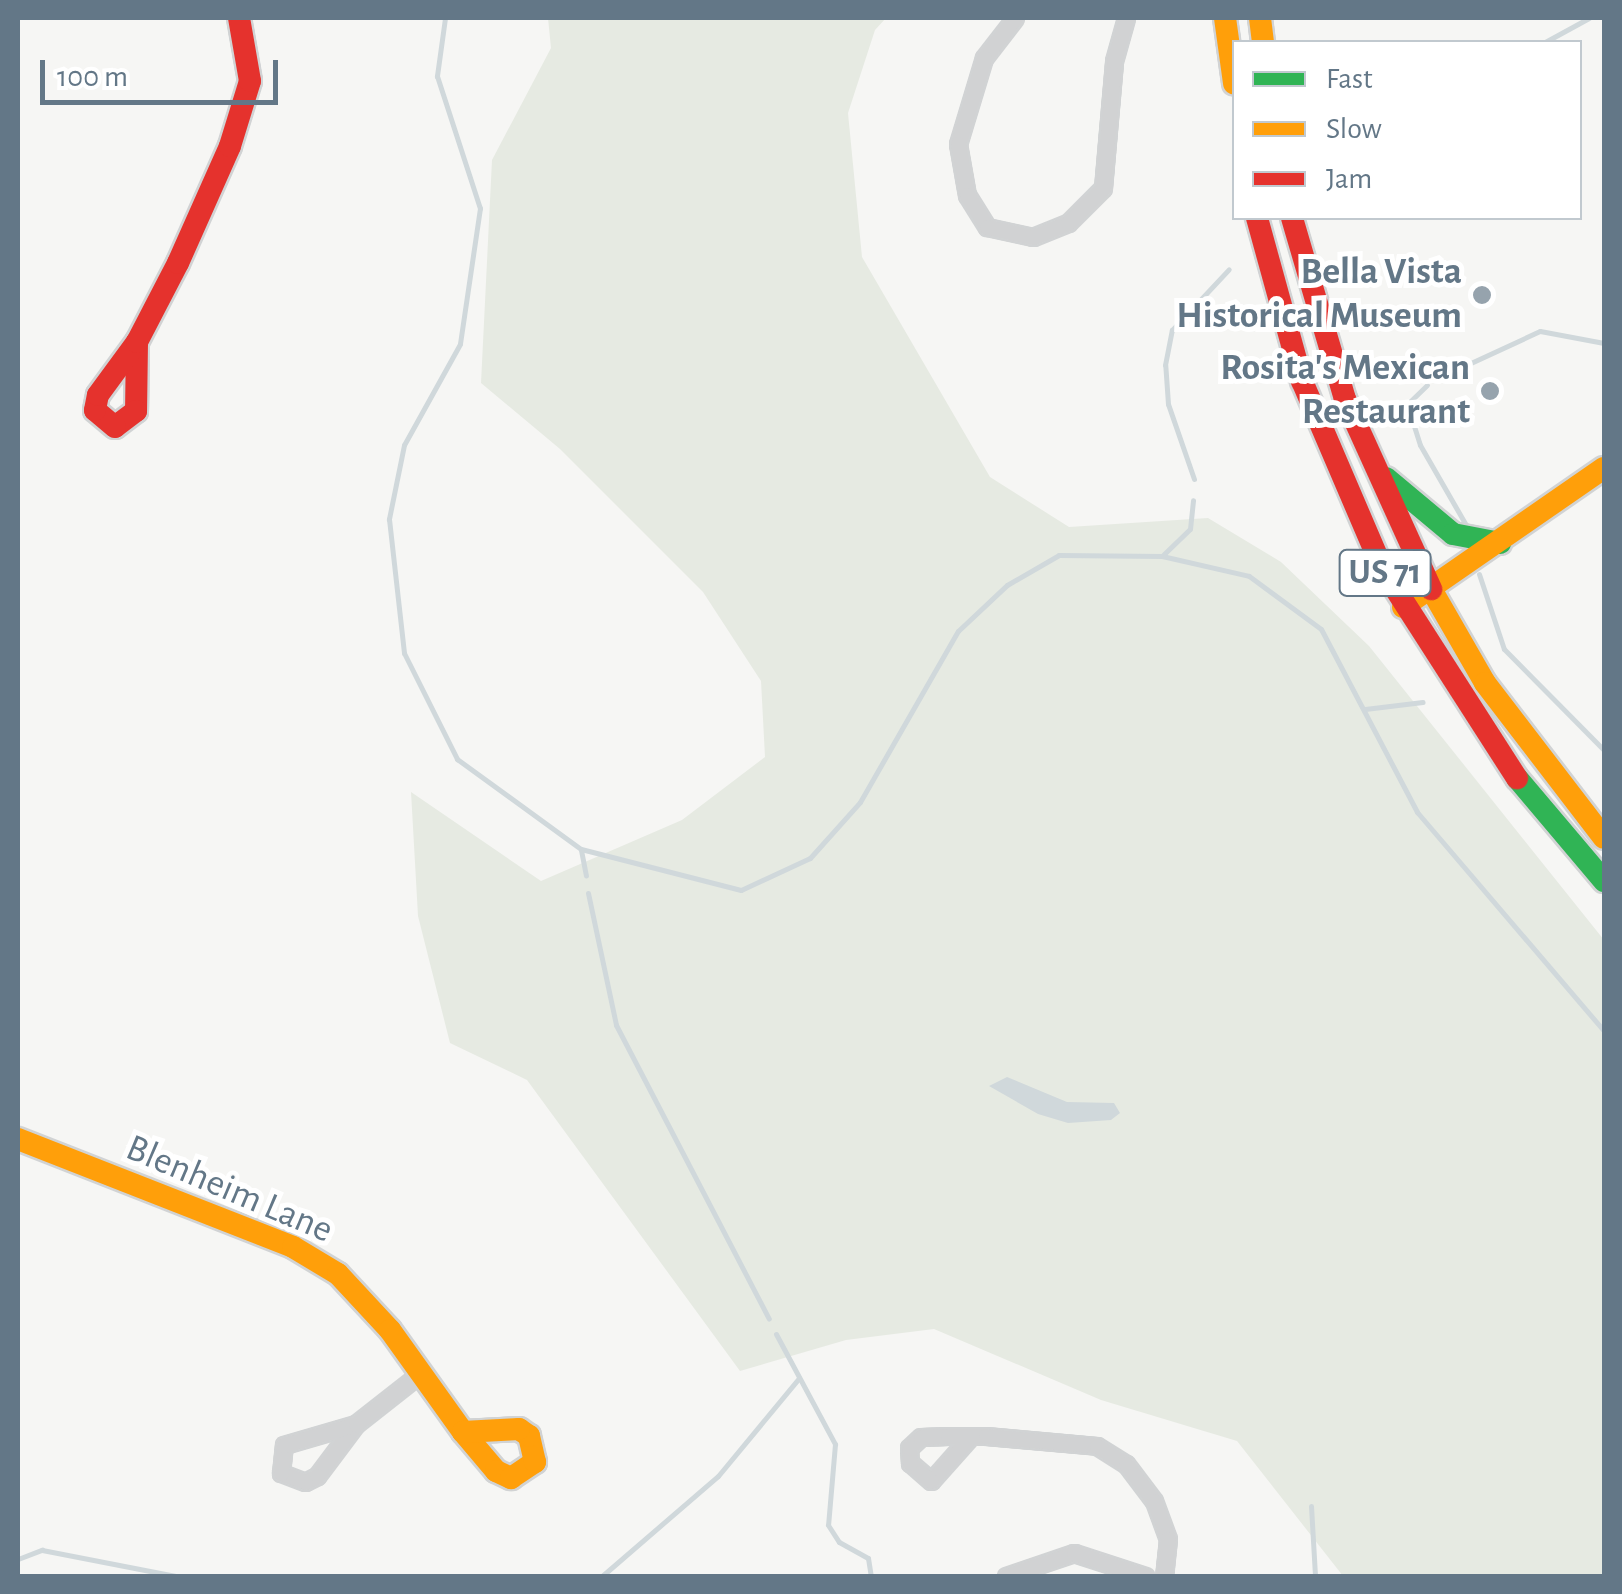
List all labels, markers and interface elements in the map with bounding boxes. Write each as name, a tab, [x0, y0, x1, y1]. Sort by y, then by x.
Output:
scale bar	[45, 40, 282, 102]
legend	[1232, 40, 1582, 220]
text: 100 m	[57, 62, 128, 92]
text: Fast	[1326, 64, 1373, 94]
text: Slow	[1326, 114, 1382, 144]
text: Jam	[1326, 164, 1372, 194]
place label: Bella Vista Historical Museum	[1176, 250, 1462, 340]
marker: Bella Vista Historical Museum	[1471, 284, 1493, 306]
place label: Rosita's Mexican Restaurant	[1220, 346, 1470, 436]
marker: Rosita's Mexican Restaurant	[1479, 380, 1501, 402]
road number: US 71	[1338, 543, 1432, 603]
street label: Blenheim Lane	[119, 1126, 339, 1254]

